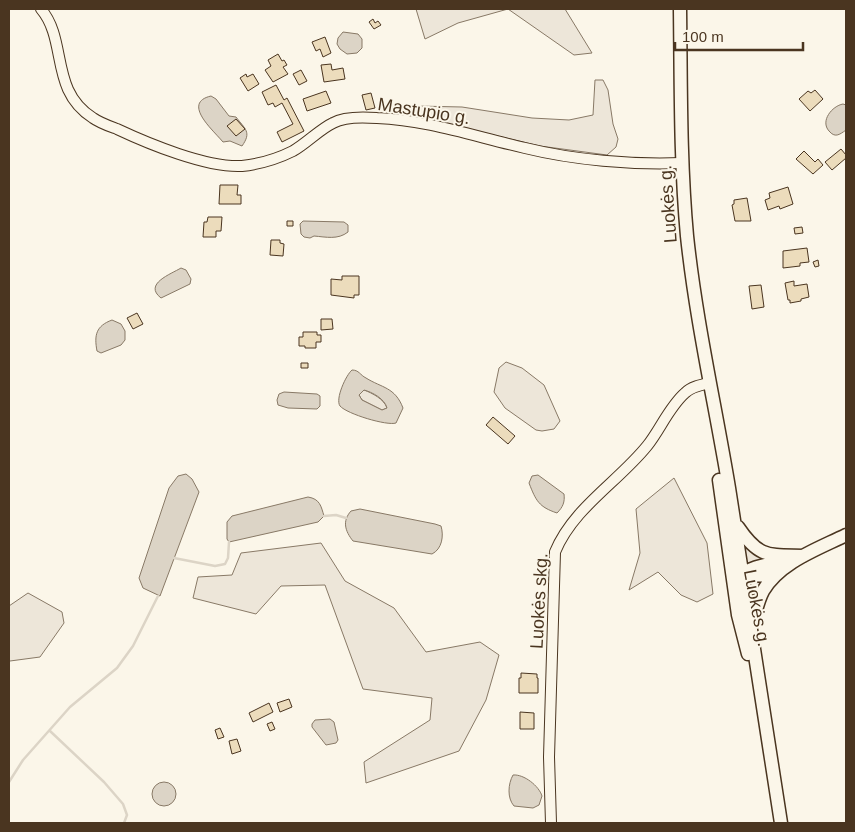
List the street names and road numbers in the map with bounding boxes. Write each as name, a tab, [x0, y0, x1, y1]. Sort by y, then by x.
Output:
street label: Mastupio g.	[376, 94, 472, 128]
street label: Luokės g.	[655, 164, 681, 244]
street label: Luokės skg.	[526, 553, 552, 649]
street label: Luokės g.	[740, 568, 774, 648]

